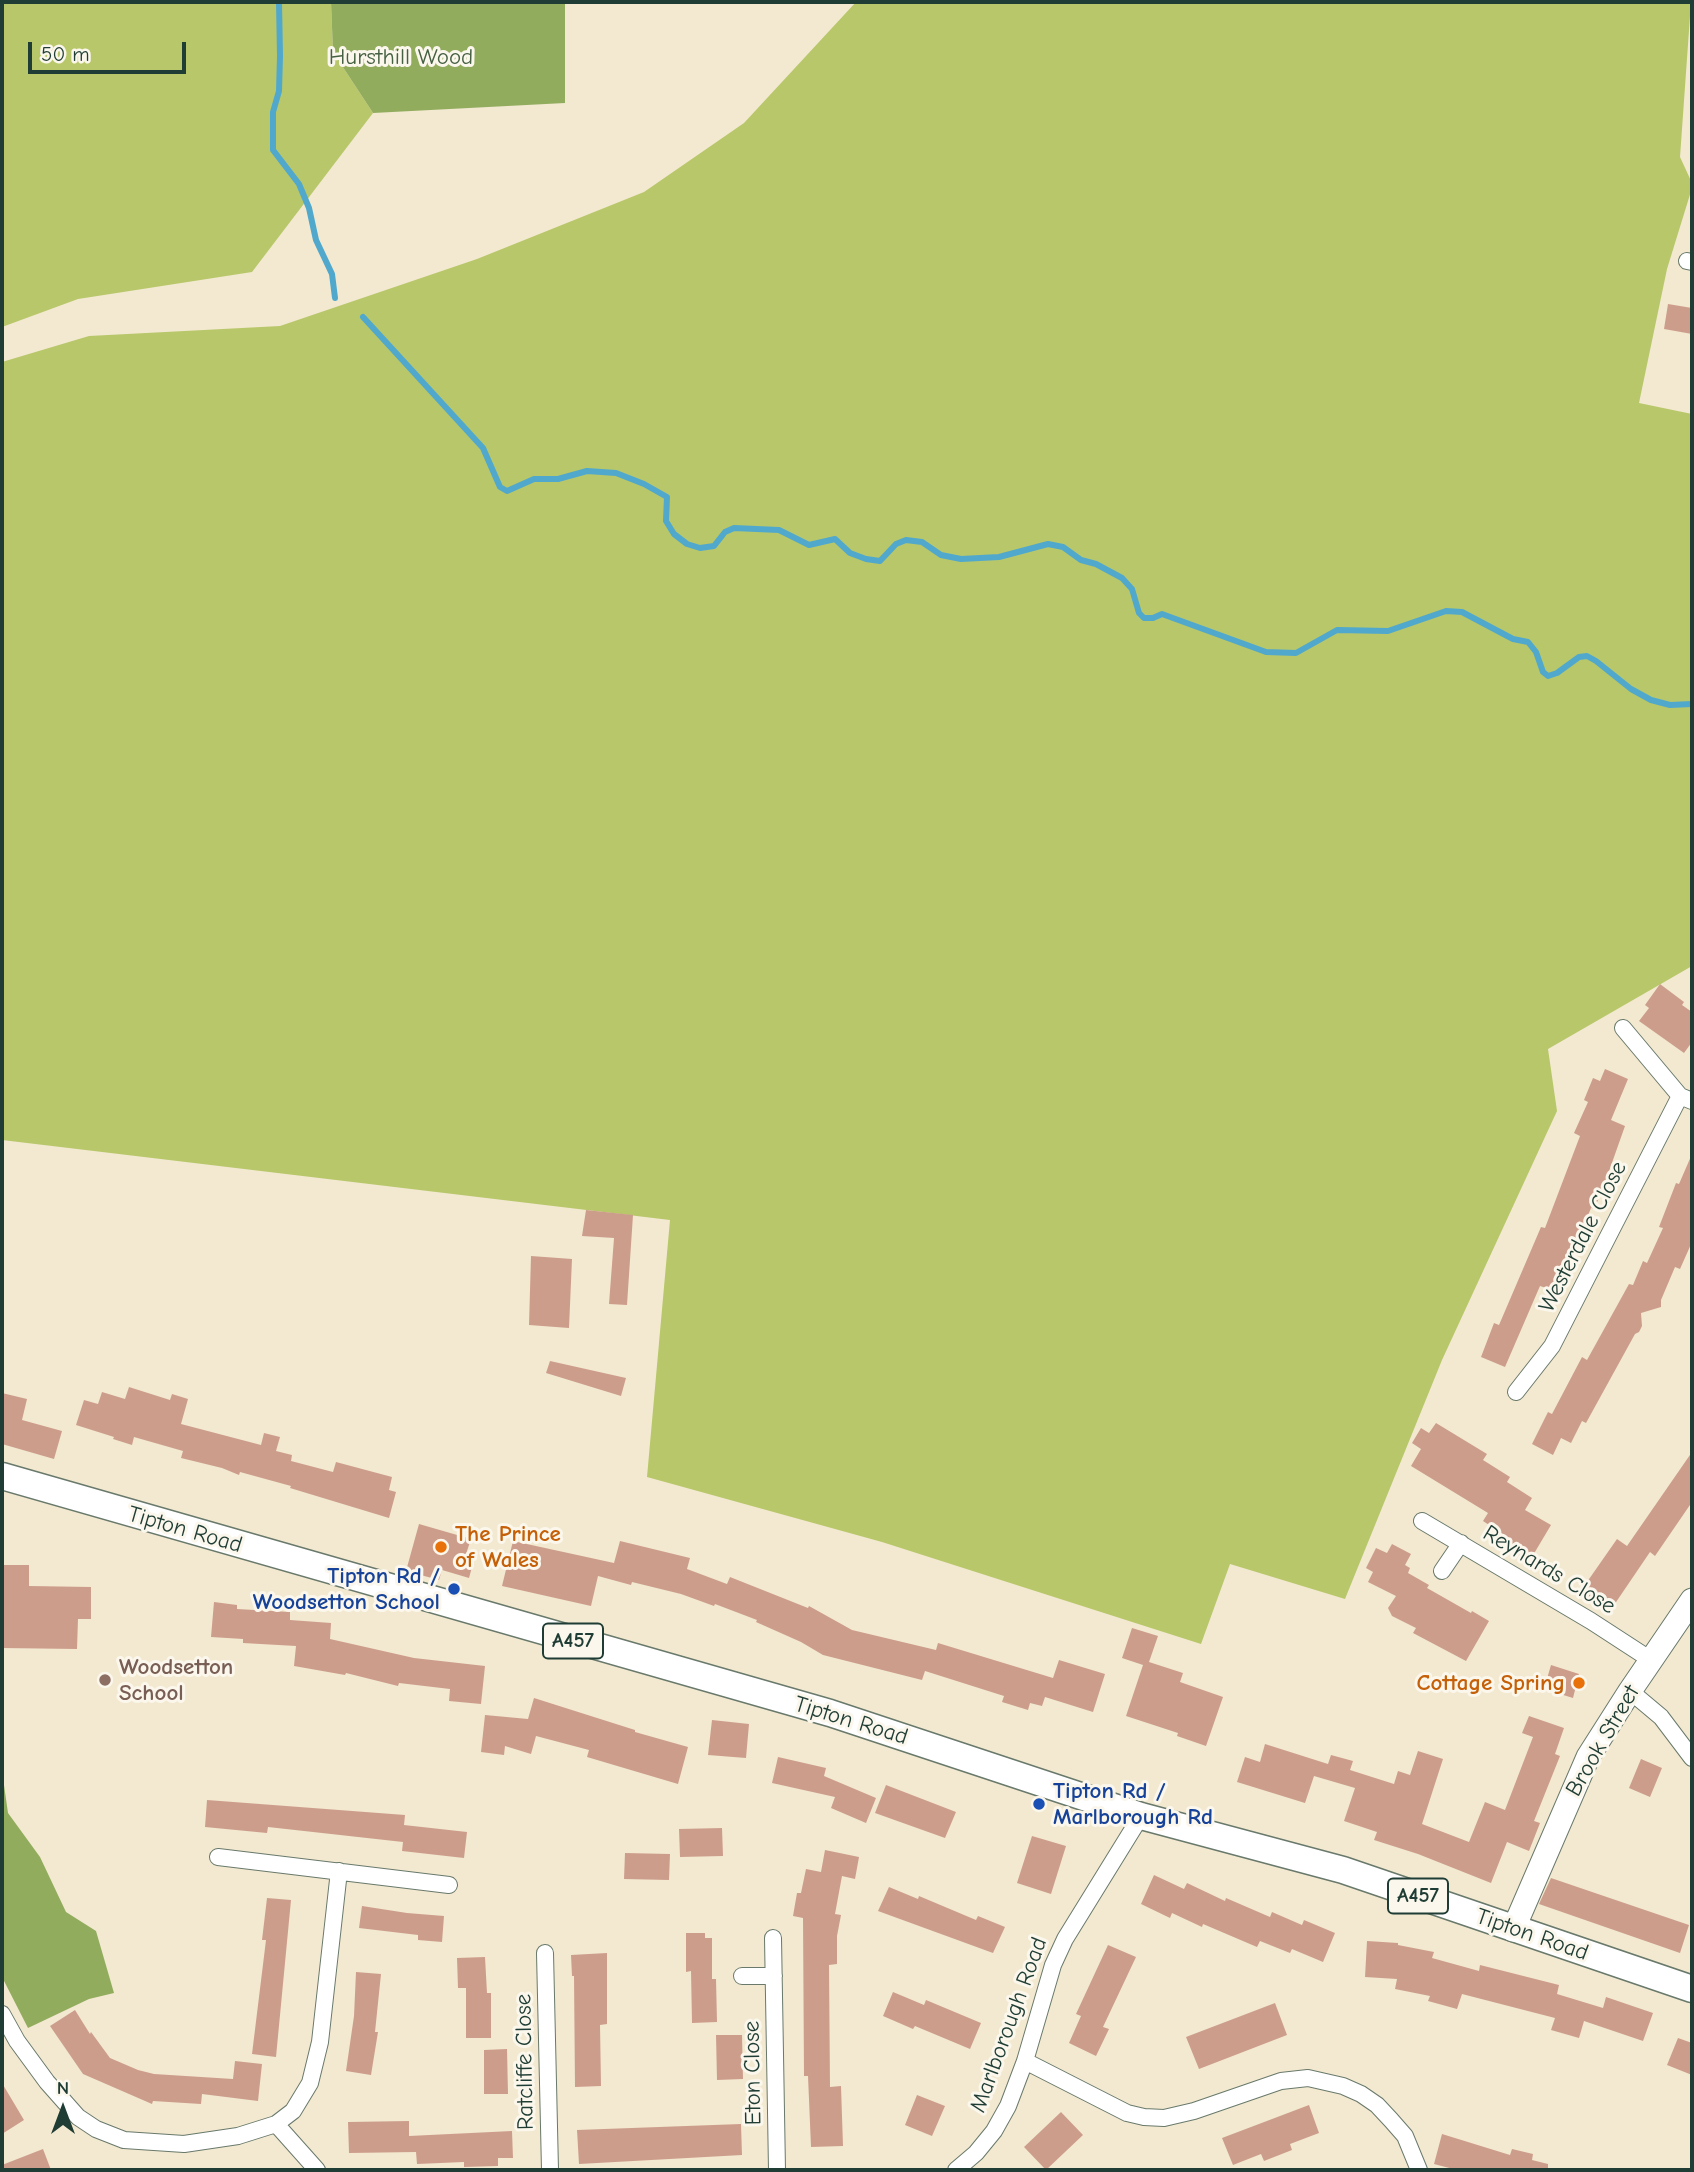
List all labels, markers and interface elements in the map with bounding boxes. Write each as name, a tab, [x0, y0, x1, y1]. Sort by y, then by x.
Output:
scale bar	[32, 28, 189, 72]
text: 50 m	[41, 42, 90, 66]
park label: Hursthill Wood	[329, 43, 473, 71]
street label: Westerdale Close	[1533, 1157, 1633, 1317]
street label: Tipton Road	[125, 1501, 245, 1559]
place label: The Prince of Wales	[455, 1520, 561, 1574]
street label: Reynards Close	[1478, 1520, 1620, 1620]
marker: The Prince of Wales	[433, 1539, 449, 1555]
place label: Tipton Rd / Woodsetton School	[253, 1562, 440, 1616]
marker: Tipton Rd / Woodsetton School	[446, 1581, 462, 1597]
road number: A457	[543, 1624, 603, 1658]
place label: Woodsetton School	[119, 1653, 233, 1707]
place label: Cottage Spring	[1417, 1669, 1565, 1697]
marker: Woodsetton School	[97, 1672, 113, 1688]
marker: Cottage Spring	[1571, 1675, 1587, 1691]
street label: Brook Street	[1560, 1681, 1646, 1801]
street label: Tipton Road	[791, 1691, 911, 1751]
place label: Tipton Rd / Marlborough Rd	[1053, 1777, 1213, 1831]
marker: Tipton Rd / Marlborough Rd	[1031, 1796, 1047, 1812]
road number: A457	[1388, 1878, 1448, 1913]
street label: Tipton Road	[1472, 1903, 1592, 1967]
street label: Marlborough Road	[965, 1934, 1053, 2116]
street label: Ratcliffe Close	[510, 1994, 540, 2130]
street label: Eton Close	[738, 2020, 768, 2126]
north arrow	[28, 2074, 98, 2144]
text: N	[57, 2077, 69, 2099]

